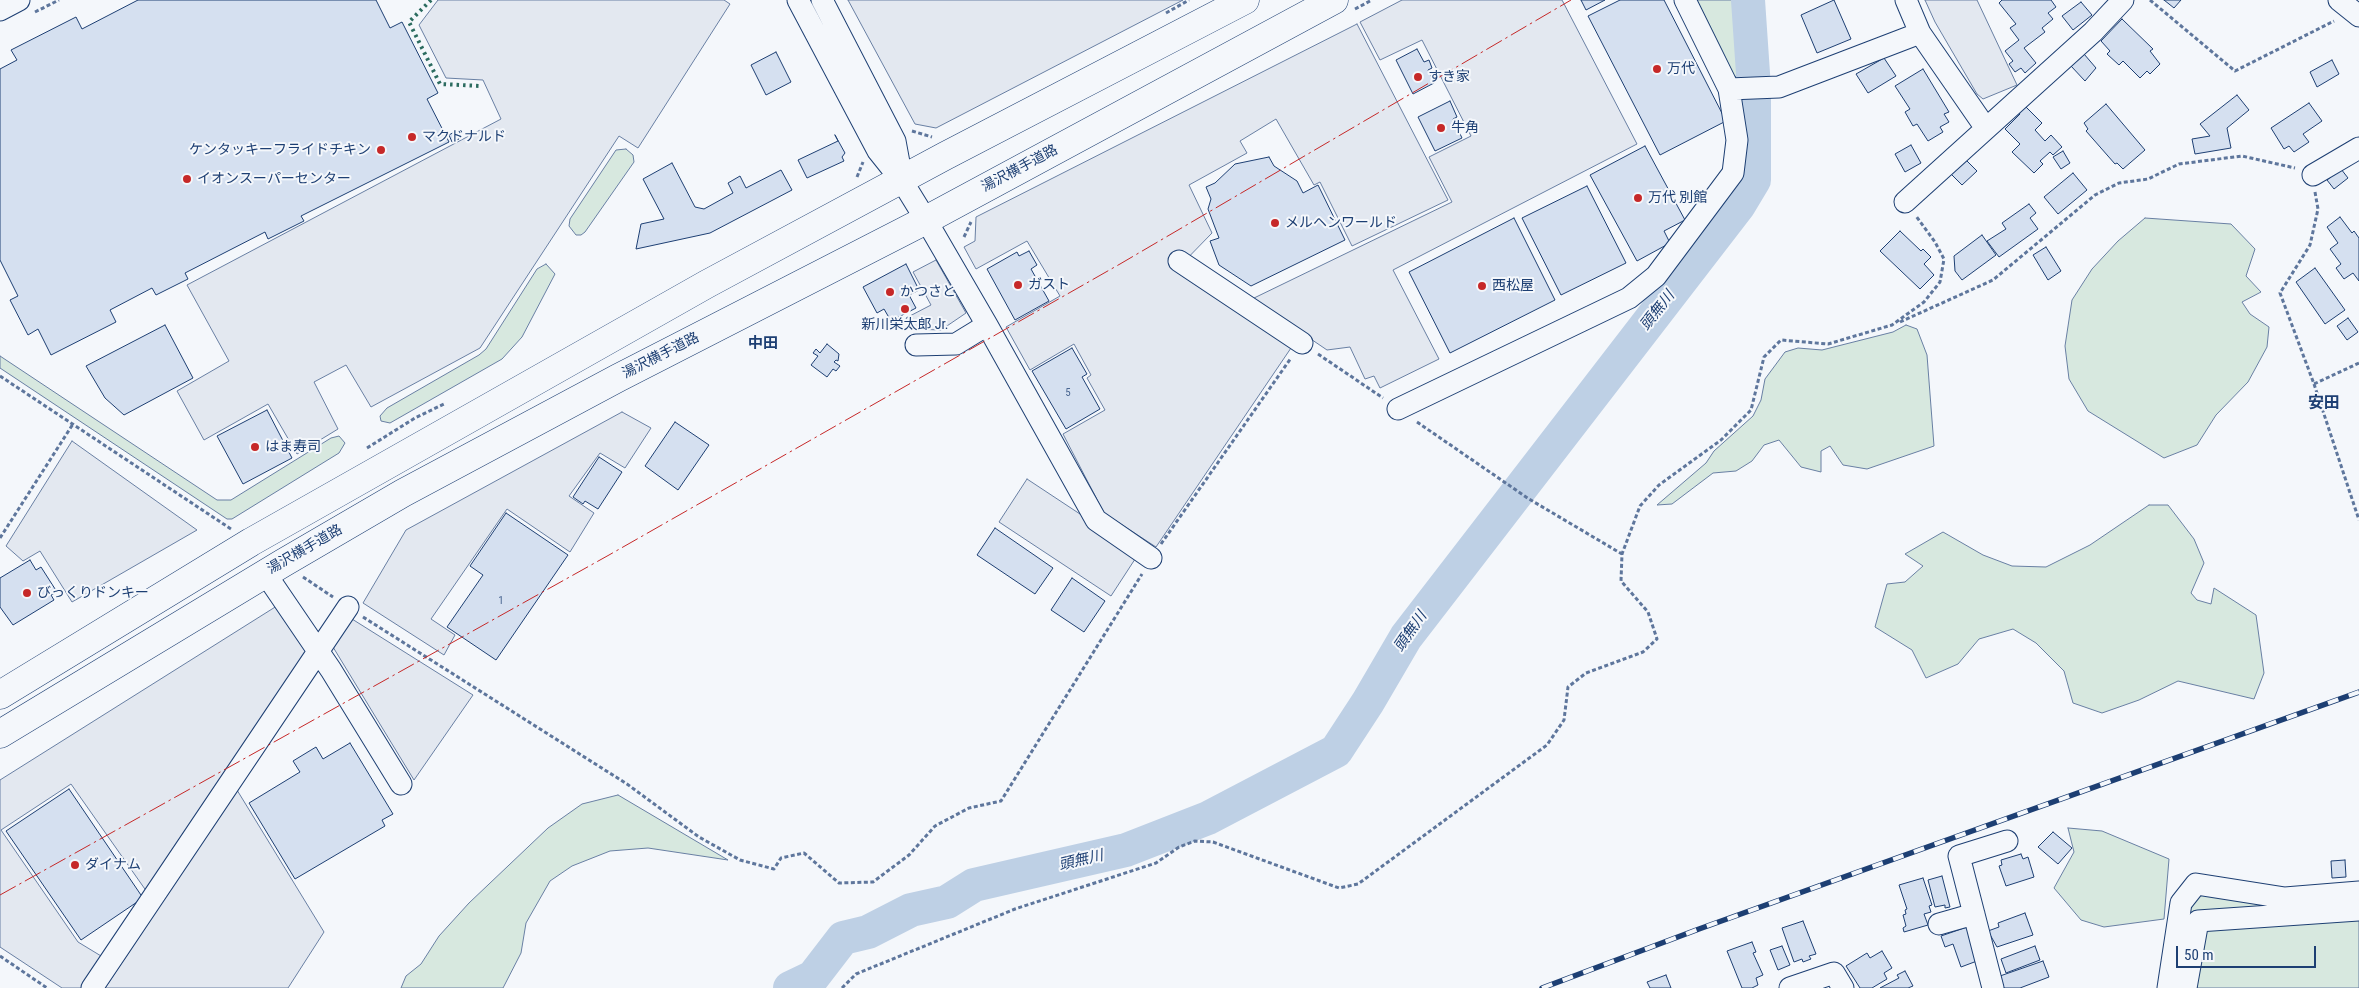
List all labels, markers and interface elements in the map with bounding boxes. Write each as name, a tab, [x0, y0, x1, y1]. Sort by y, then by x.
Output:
place label: 万代	[1667, 61, 1695, 77]
marker: 万代	[1651, 63, 1663, 75]
place label: すき家	[1428, 69, 1470, 85]
marker: すき家	[1412, 71, 1424, 83]
place label: 牛角	[1451, 120, 1479, 136]
marker: 牛角	[1435, 122, 1447, 134]
place label: マクドナルド	[422, 129, 506, 145]
marker: マクドナルド	[406, 131, 418, 143]
place label: ケンタッキーフライドチキン	[189, 142, 371, 158]
street label: 湯沢横手道路	[979, 142, 1061, 196]
marker: ケンタッキーフライドチキン	[375, 144, 387, 156]
place label: イオンスーパーセンター	[197, 171, 351, 187]
marker: イオンスーパーセンター	[181, 173, 193, 185]
place label: 万代 別館	[1648, 190, 1707, 206]
marker: 万代 別館	[1632, 192, 1644, 204]
place label: メルヘンワールド	[1285, 215, 1397, 231]
marker: メルヘンワールド	[1269, 217, 1281, 229]
place label: ガスト	[1028, 277, 1070, 293]
place label: 西松屋	[1492, 278, 1534, 294]
marker: ガスト	[1012, 279, 1024, 291]
marker: 西松屋	[1476, 280, 1488, 292]
place label: かつさと	[900, 284, 956, 300]
marker: かつさと	[884, 286, 896, 298]
water label: 頭無川	[1637, 288, 1679, 334]
marker: 新川栄太郎 Jr.	[899, 303, 911, 315]
place label: 新川栄太郎 Jr.	[861, 317, 949, 333]
street label: 湯沢横手道路	[620, 329, 702, 383]
district label: 中田	[748, 335, 778, 353]
house number: 5	[1065, 386, 1071, 400]
district label: 安田	[2308, 394, 2340, 414]
place label: はま寿司	[265, 439, 321, 455]
marker: はま寿司	[249, 441, 261, 453]
street label: 湯沢横手道路	[264, 522, 346, 578]
place label: びっくりドンキー	[37, 585, 149, 601]
marker: びっくりドンキー	[21, 587, 33, 599]
house number: 1	[498, 594, 504, 608]
water label: 頭無川	[1391, 608, 1431, 656]
water label: 頭無川	[1057, 847, 1105, 875]
place label: ダイナム	[85, 857, 141, 873]
marker: ダイナム	[69, 859, 81, 871]
scale bar	[2179, 936, 2319, 968]
text: 50 m	[2184, 946, 2214, 964]

